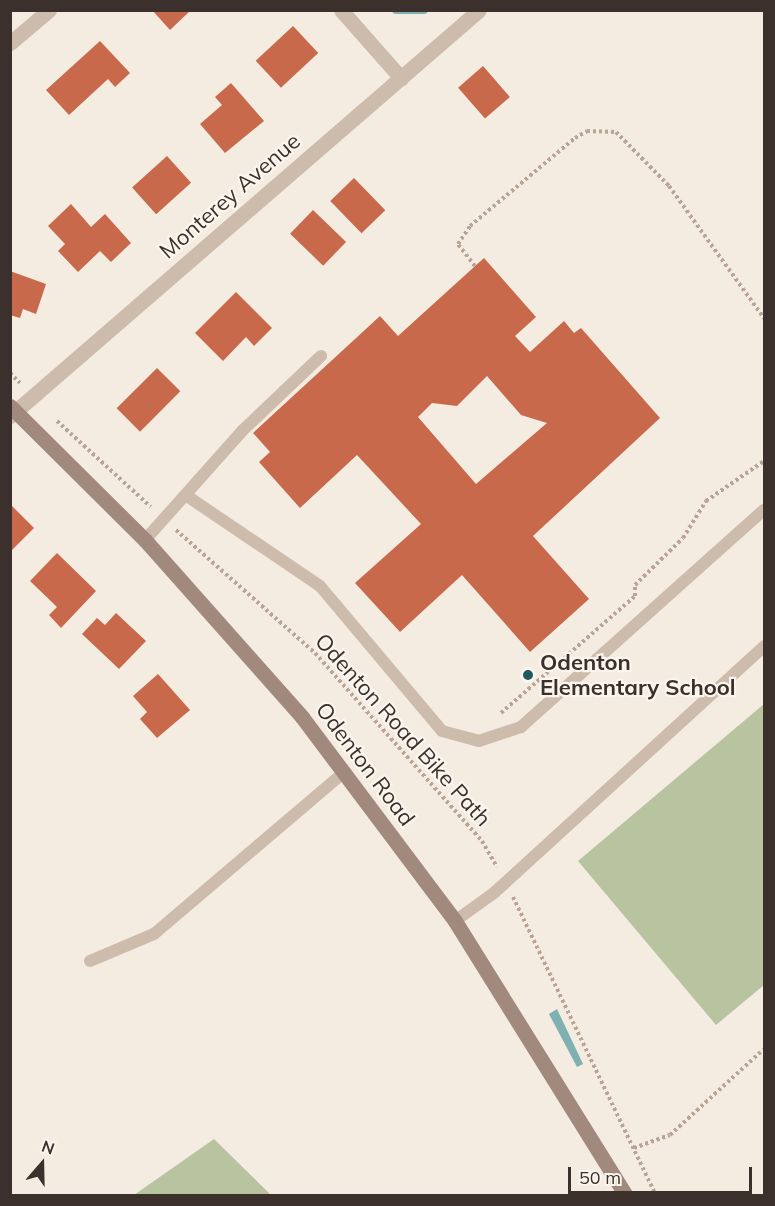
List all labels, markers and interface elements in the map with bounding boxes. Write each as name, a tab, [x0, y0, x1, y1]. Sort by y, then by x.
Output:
street label: Monterey Avenue	[154, 128, 306, 264]
street label: Odenton Road Bike Path	[310, 628, 496, 832]
place label: Odenton Elementary School	[540, 649, 736, 700]
marker: Odenton Elementary School	[521, 668, 535, 682]
street label: Odenton Road	[310, 697, 420, 831]
north arrow	[12, 1134, 72, 1194]
text: N	[39, 1136, 57, 1159]
scale bar	[571, 1155, 756, 1193]
text: 50 m	[579, 1166, 621, 1189]

